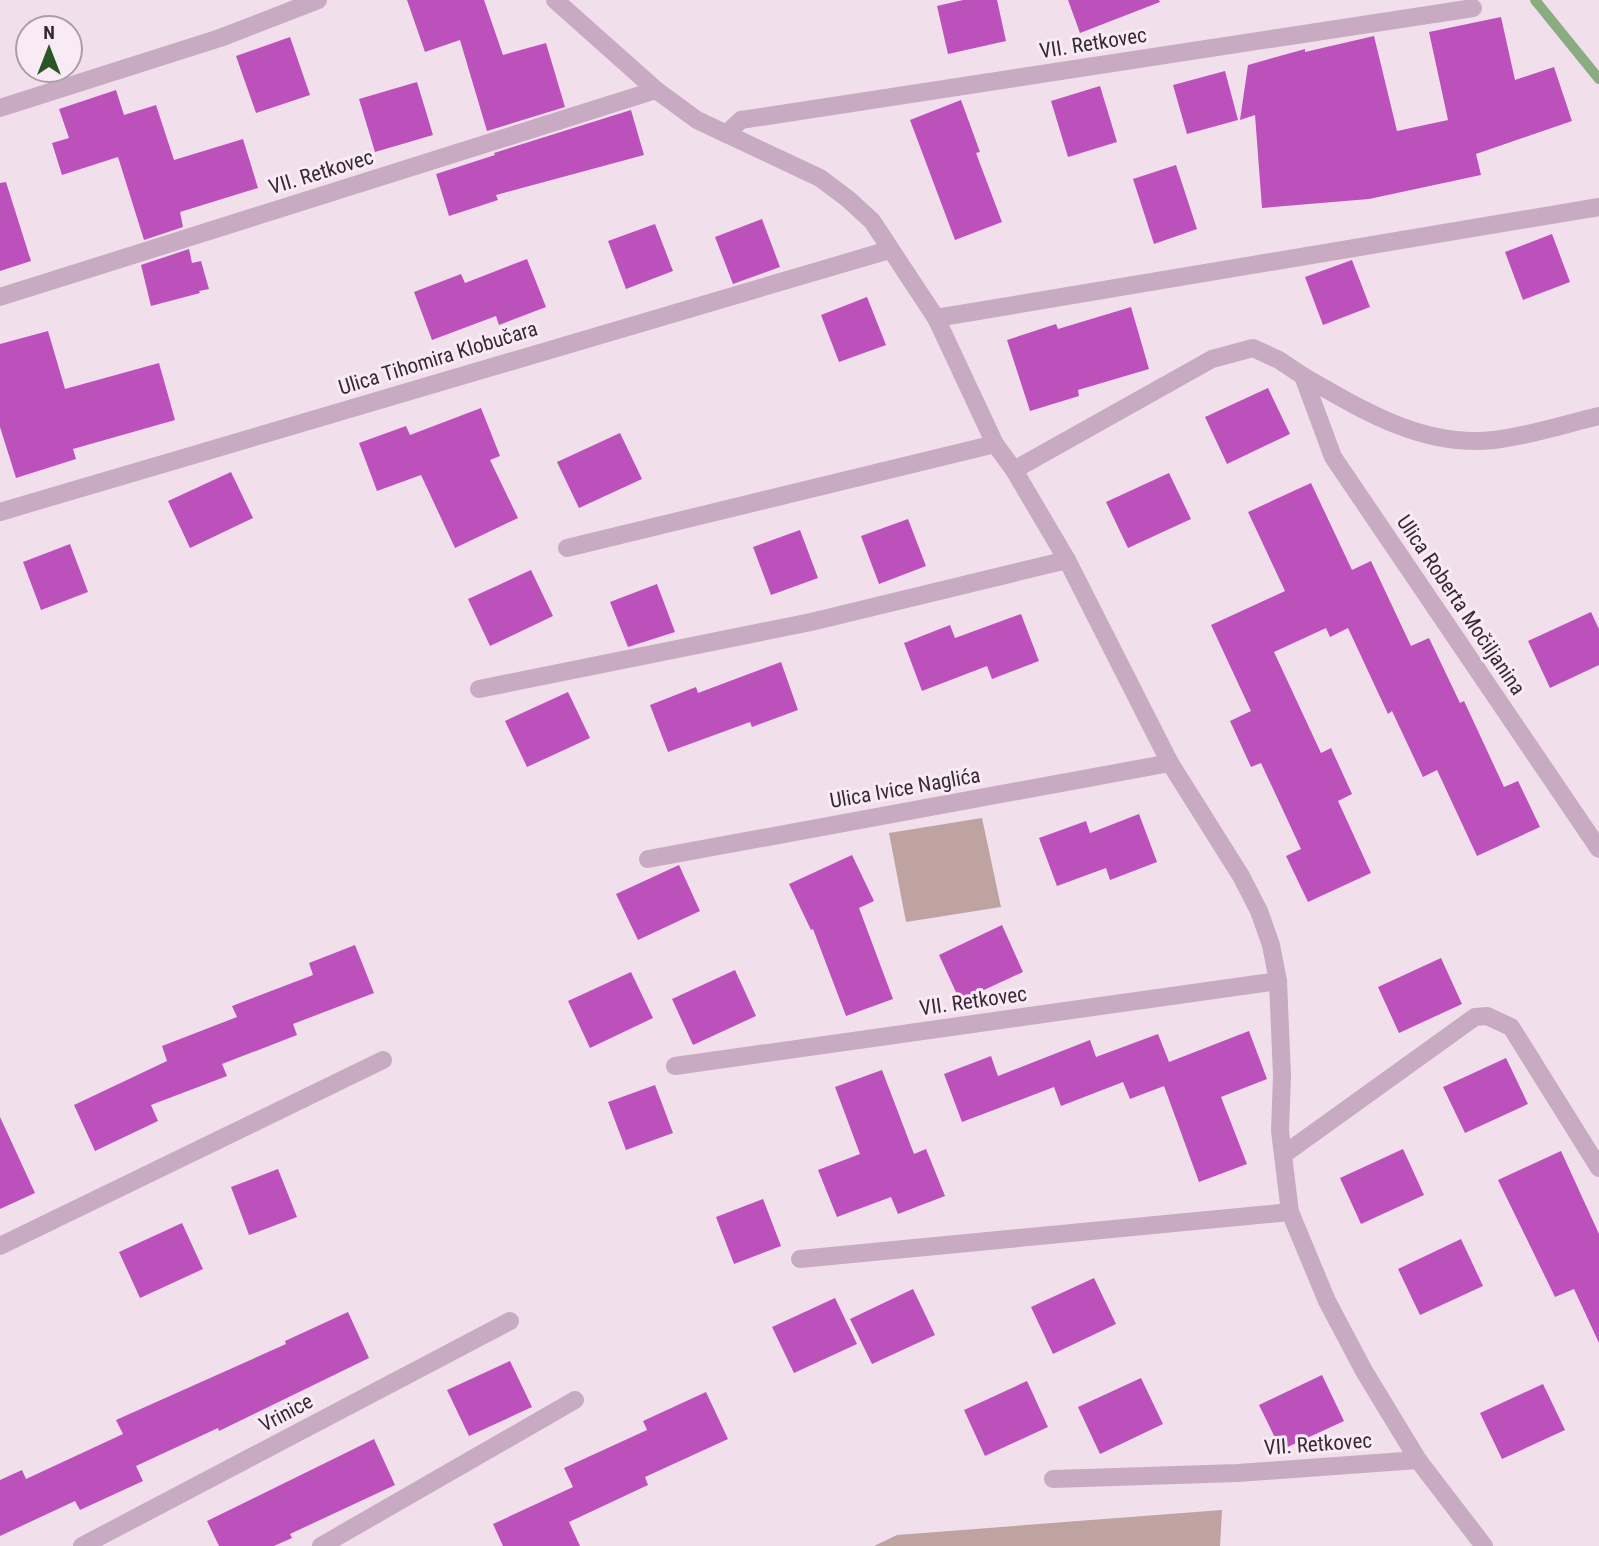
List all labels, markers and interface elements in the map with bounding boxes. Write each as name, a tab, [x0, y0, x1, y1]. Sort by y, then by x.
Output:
north arrow	[14, 14, 84, 84]
text: N	[43, 21, 55, 44]
street label: VII. Retkovec	[1038, 23, 1148, 63]
street label: VII. Retkovec	[266, 145, 376, 199]
street label: Ulica Tihomira Klobučara	[336, 316, 540, 400]
street label: Ulica Roberta Močiljanina	[1392, 511, 1530, 699]
street label: Ulica Ivice Naglića	[828, 763, 982, 813]
street label: VII. Retkovec	[918, 982, 1028, 1020]
street label: Vrinice	[255, 1389, 317, 1437]
street label: VII. Retkovec	[1263, 1428, 1373, 1460]

